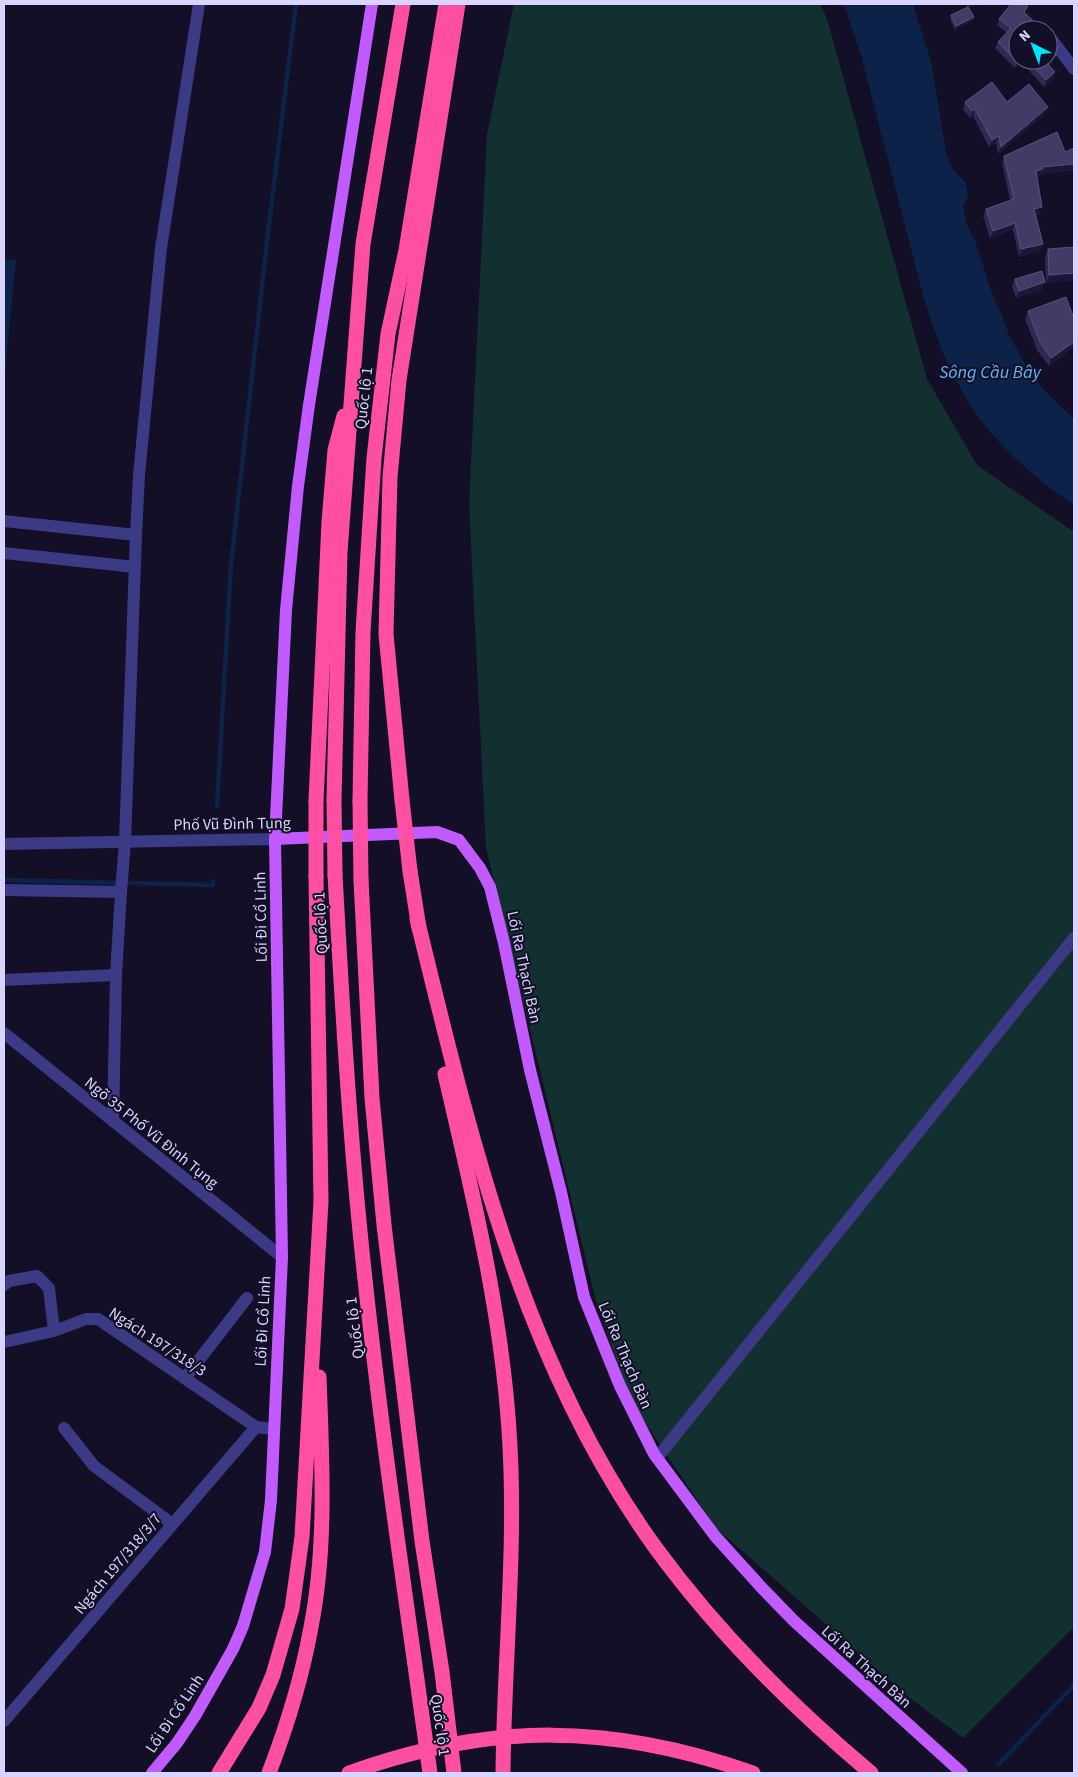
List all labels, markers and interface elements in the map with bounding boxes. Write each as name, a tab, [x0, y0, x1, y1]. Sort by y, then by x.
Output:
north arrow	[1008, 20, 1058, 70]
text: N	[1015, 26, 1035, 47]
water label: Sông Cầu Bây	[939, 360, 1042, 385]
street label: Quốc lộ 1	[350, 366, 378, 430]
street label: Phố Vũ Đình Tụng	[173, 812, 291, 836]
street label: Lối Đi Cổ Linh	[249, 871, 273, 963]
street label: Quốc lộ 1	[308, 891, 334, 955]
street label: Lối Ra Thạch Bàn	[501, 909, 547, 1025]
street label: Ngõ 35 Phố Vũ Đình Tụng	[80, 1072, 223, 1194]
street label: Lối Đi Cổ Linh	[250, 1275, 276, 1367]
street label: Quốc lộ 1	[340, 1296, 370, 1360]
street label: Lối Ra Thạch Bàn	[593, 1298, 658, 1412]
street label: Ngách 197/318/3	[104, 1302, 211, 1382]
street label: Ngách 197/318/3/7	[69, 1508, 167, 1619]
street label: Lối Ra Thạch Bàn	[816, 1620, 916, 1713]
street label: Lối Đi Cổ Linh	[140, 1670, 209, 1757]
street label: Quốc lộ 1	[425, 1693, 455, 1758]

